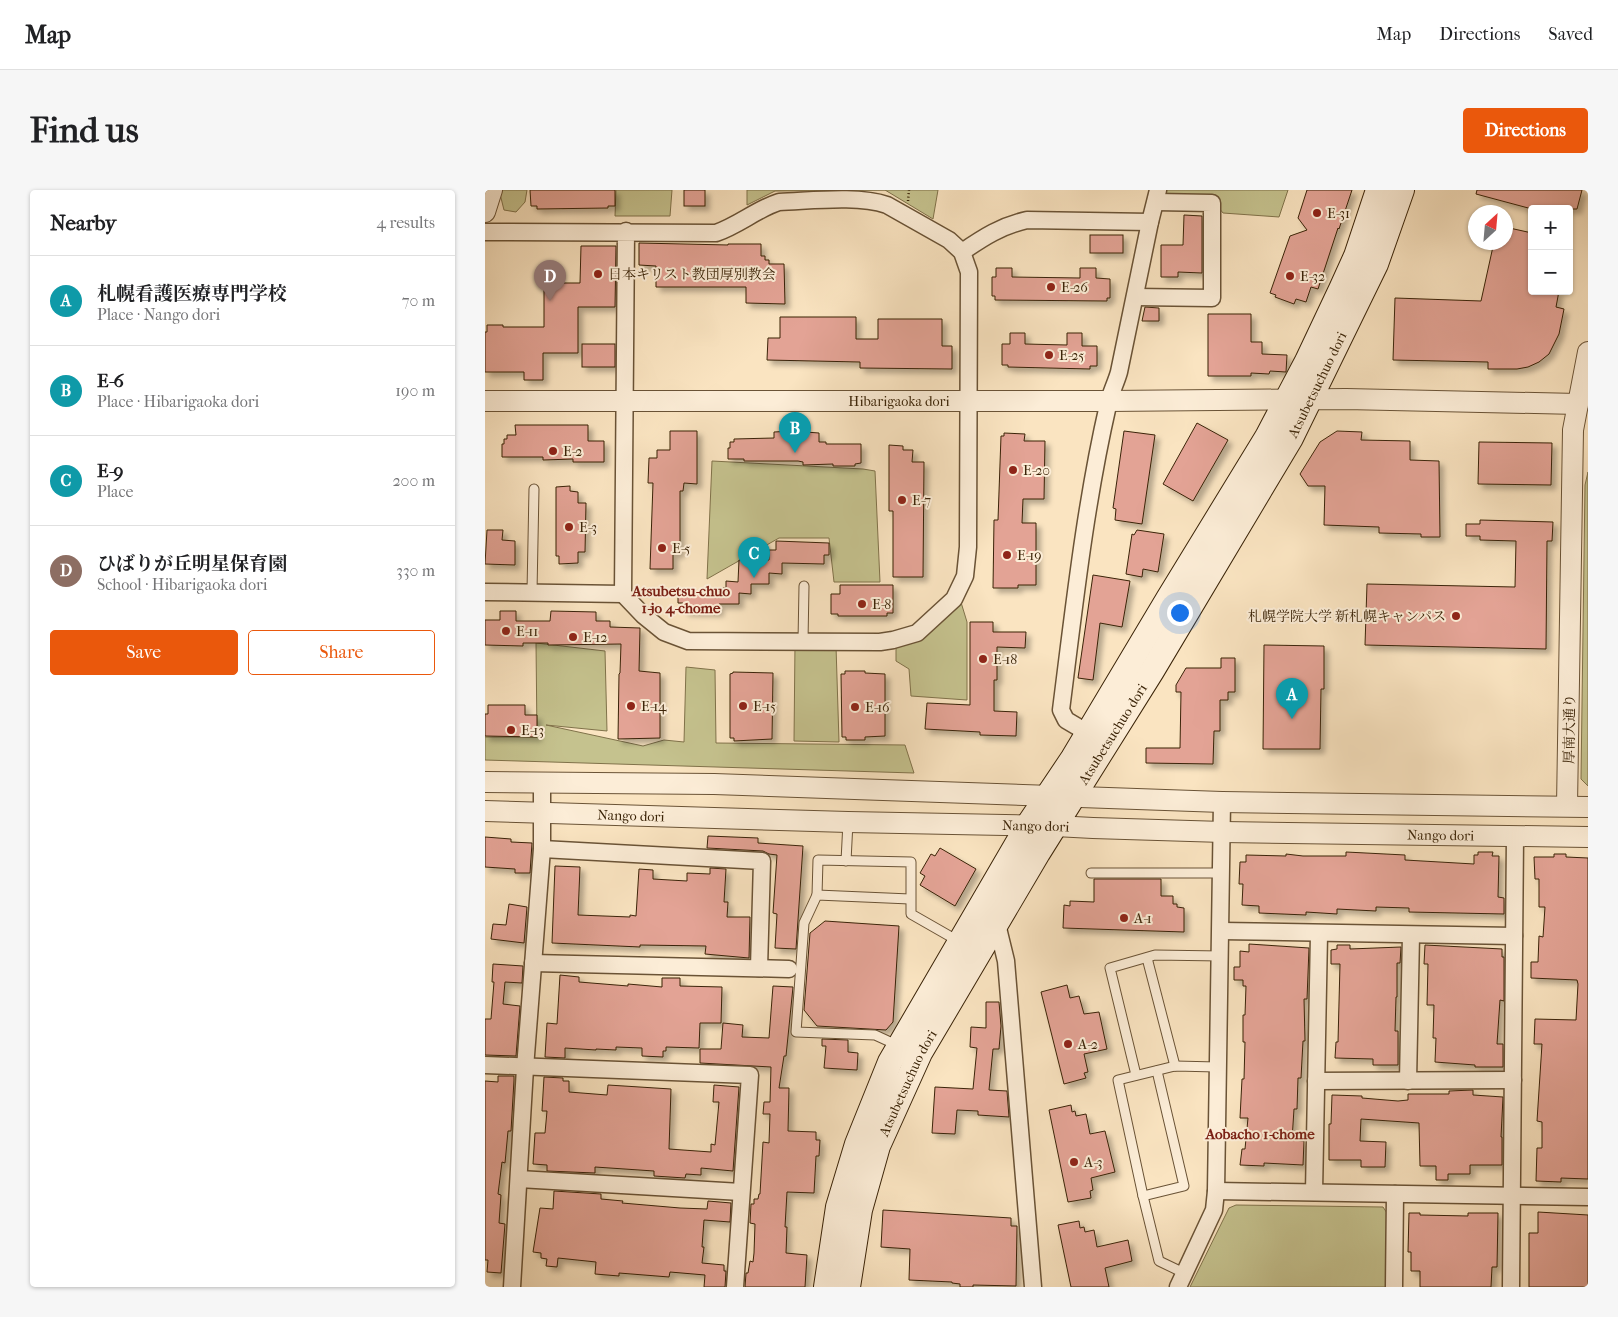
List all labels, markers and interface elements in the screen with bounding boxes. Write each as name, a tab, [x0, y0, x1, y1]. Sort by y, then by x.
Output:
text: Map	[25, 21, 71, 49]
text: Map	[1377, 24, 1411, 45]
text: Directions	[1439, 24, 1520, 45]
text: Saved	[1548, 24, 1593, 45]
button: Directions	[1463, 108, 1588, 153]
text: Find us	[30, 110, 139, 151]
place label: E-31	[1327, 205, 1350, 222]
north arrow	[1468, 205, 1513, 250]
map controls	[1528, 205, 1573, 295]
button: +	[1528, 205, 1573, 250]
marker: E-31	[1311, 207, 1323, 219]
text: Nearby	[50, 211, 116, 235]
text: 4 results	[377, 213, 435, 232]
button: −	[1528, 250, 1573, 295]
pin: D	[534, 260, 566, 301]
place label: 日本キリスト教団厚別教会	[608, 266, 776, 283]
marker: 日本キリスト教団厚別教会	[592, 268, 604, 280]
place label: E-32	[1300, 268, 1325, 285]
marker: E-32	[1284, 270, 1296, 282]
place label: E-26	[1061, 279, 1088, 296]
marker: E-26	[1045, 281, 1057, 293]
text: 札幌看護医療専門学校	[97, 283, 287, 305]
text: A	[61, 291, 71, 310]
text: 70 m	[402, 291, 435, 310]
text: Place · Nango dori	[97, 305, 220, 324]
street label: Atsubetsuchuo dori	[1284, 329, 1351, 442]
place label: E-25	[1059, 347, 1084, 364]
marker: E-25	[1043, 349, 1055, 361]
text: E-6	[97, 370, 124, 392]
text: B	[61, 381, 71, 400]
text: 190 m	[395, 381, 435, 400]
text: Place · Hibarigaoka dori	[97, 392, 259, 411]
street label: Hibarigaoka dori	[848, 393, 950, 410]
pin: B	[779, 412, 811, 453]
place label: E-2	[563, 443, 582, 460]
marker: E-2	[547, 445, 559, 457]
text: E-9	[97, 460, 124, 482]
place label: E-20	[1023, 462, 1050, 479]
marker: E-20	[1007, 464, 1019, 476]
text: C	[61, 471, 71, 490]
text: 200 m	[392, 471, 435, 490]
text: Place	[97, 482, 133, 501]
place label: E-7	[912, 492, 931, 509]
marker: E-7	[896, 494, 908, 506]
place label: E-3	[579, 519, 597, 536]
marker: E-3	[563, 521, 575, 533]
pin: C	[738, 537, 770, 578]
place label: E-5	[672, 540, 690, 557]
marker: E-5	[656, 542, 668, 554]
place label: E-19	[1017, 547, 1042, 564]
marker: E-19	[1001, 549, 1013, 561]
text: ひばりが丘明星保育園	[97, 553, 287, 575]
text: D	[60, 561, 72, 580]
text: 330 m	[396, 561, 435, 580]
text: School · Hibarigaoka dori	[97, 575, 268, 594]
district label: Atsubetsu-chuo 1-jo 4-chome	[631, 582, 731, 617]
place label: E-8	[872, 596, 891, 613]
marker: E-8	[856, 598, 868, 610]
your location	[1167, 600, 1193, 626]
place label: 札幌学院大学 新札幌キャンパス	[1248, 608, 1446, 625]
marker: 札幌学院大学 新札幌キャンパス	[1450, 610, 1462, 622]
place label: E-11	[516, 623, 538, 640]
marker: E-11	[500, 625, 512, 637]
place label: E-12	[583, 629, 607, 646]
button: Save	[50, 630, 238, 675]
button: Share	[248, 630, 435, 675]
marker: E-12	[567, 631, 579, 643]
place label: E-18	[993, 651, 1017, 668]
marker: E-18	[977, 653, 989, 665]
pin: A	[1276, 678, 1308, 719]
street label: Atsubetsuchuo dori	[1074, 681, 1151, 789]
street label: 厚南大通り	[1560, 694, 1579, 764]
place label: E-14	[641, 698, 667, 715]
place label: E-15	[753, 698, 776, 715]
place label: E-16	[865, 699, 890, 716]
marker: E-14	[625, 700, 637, 712]
marker: E-15	[737, 700, 749, 712]
marker: E-16	[849, 701, 861, 713]
place label: E-13	[521, 722, 544, 739]
marker: E-13	[505, 724, 517, 736]
street label: Nango dori	[597, 806, 665, 825]
street label: Nango dori	[1002, 817, 1070, 836]
street label: Nango dori	[1407, 827, 1474, 844]
place label: A-1	[1133, 910, 1152, 927]
marker: A-1	[1118, 912, 1130, 924]
street label: Atsubetsuchuo dori	[875, 1027, 941, 1140]
place label: A-2	[1077, 1036, 1098, 1053]
marker: A-2	[1062, 1038, 1074, 1050]
district label: Aobacho 1-chome	[1204, 1125, 1315, 1143]
place label: A-3	[1083, 1154, 1102, 1171]
marker: A-3	[1068, 1156, 1080, 1168]

